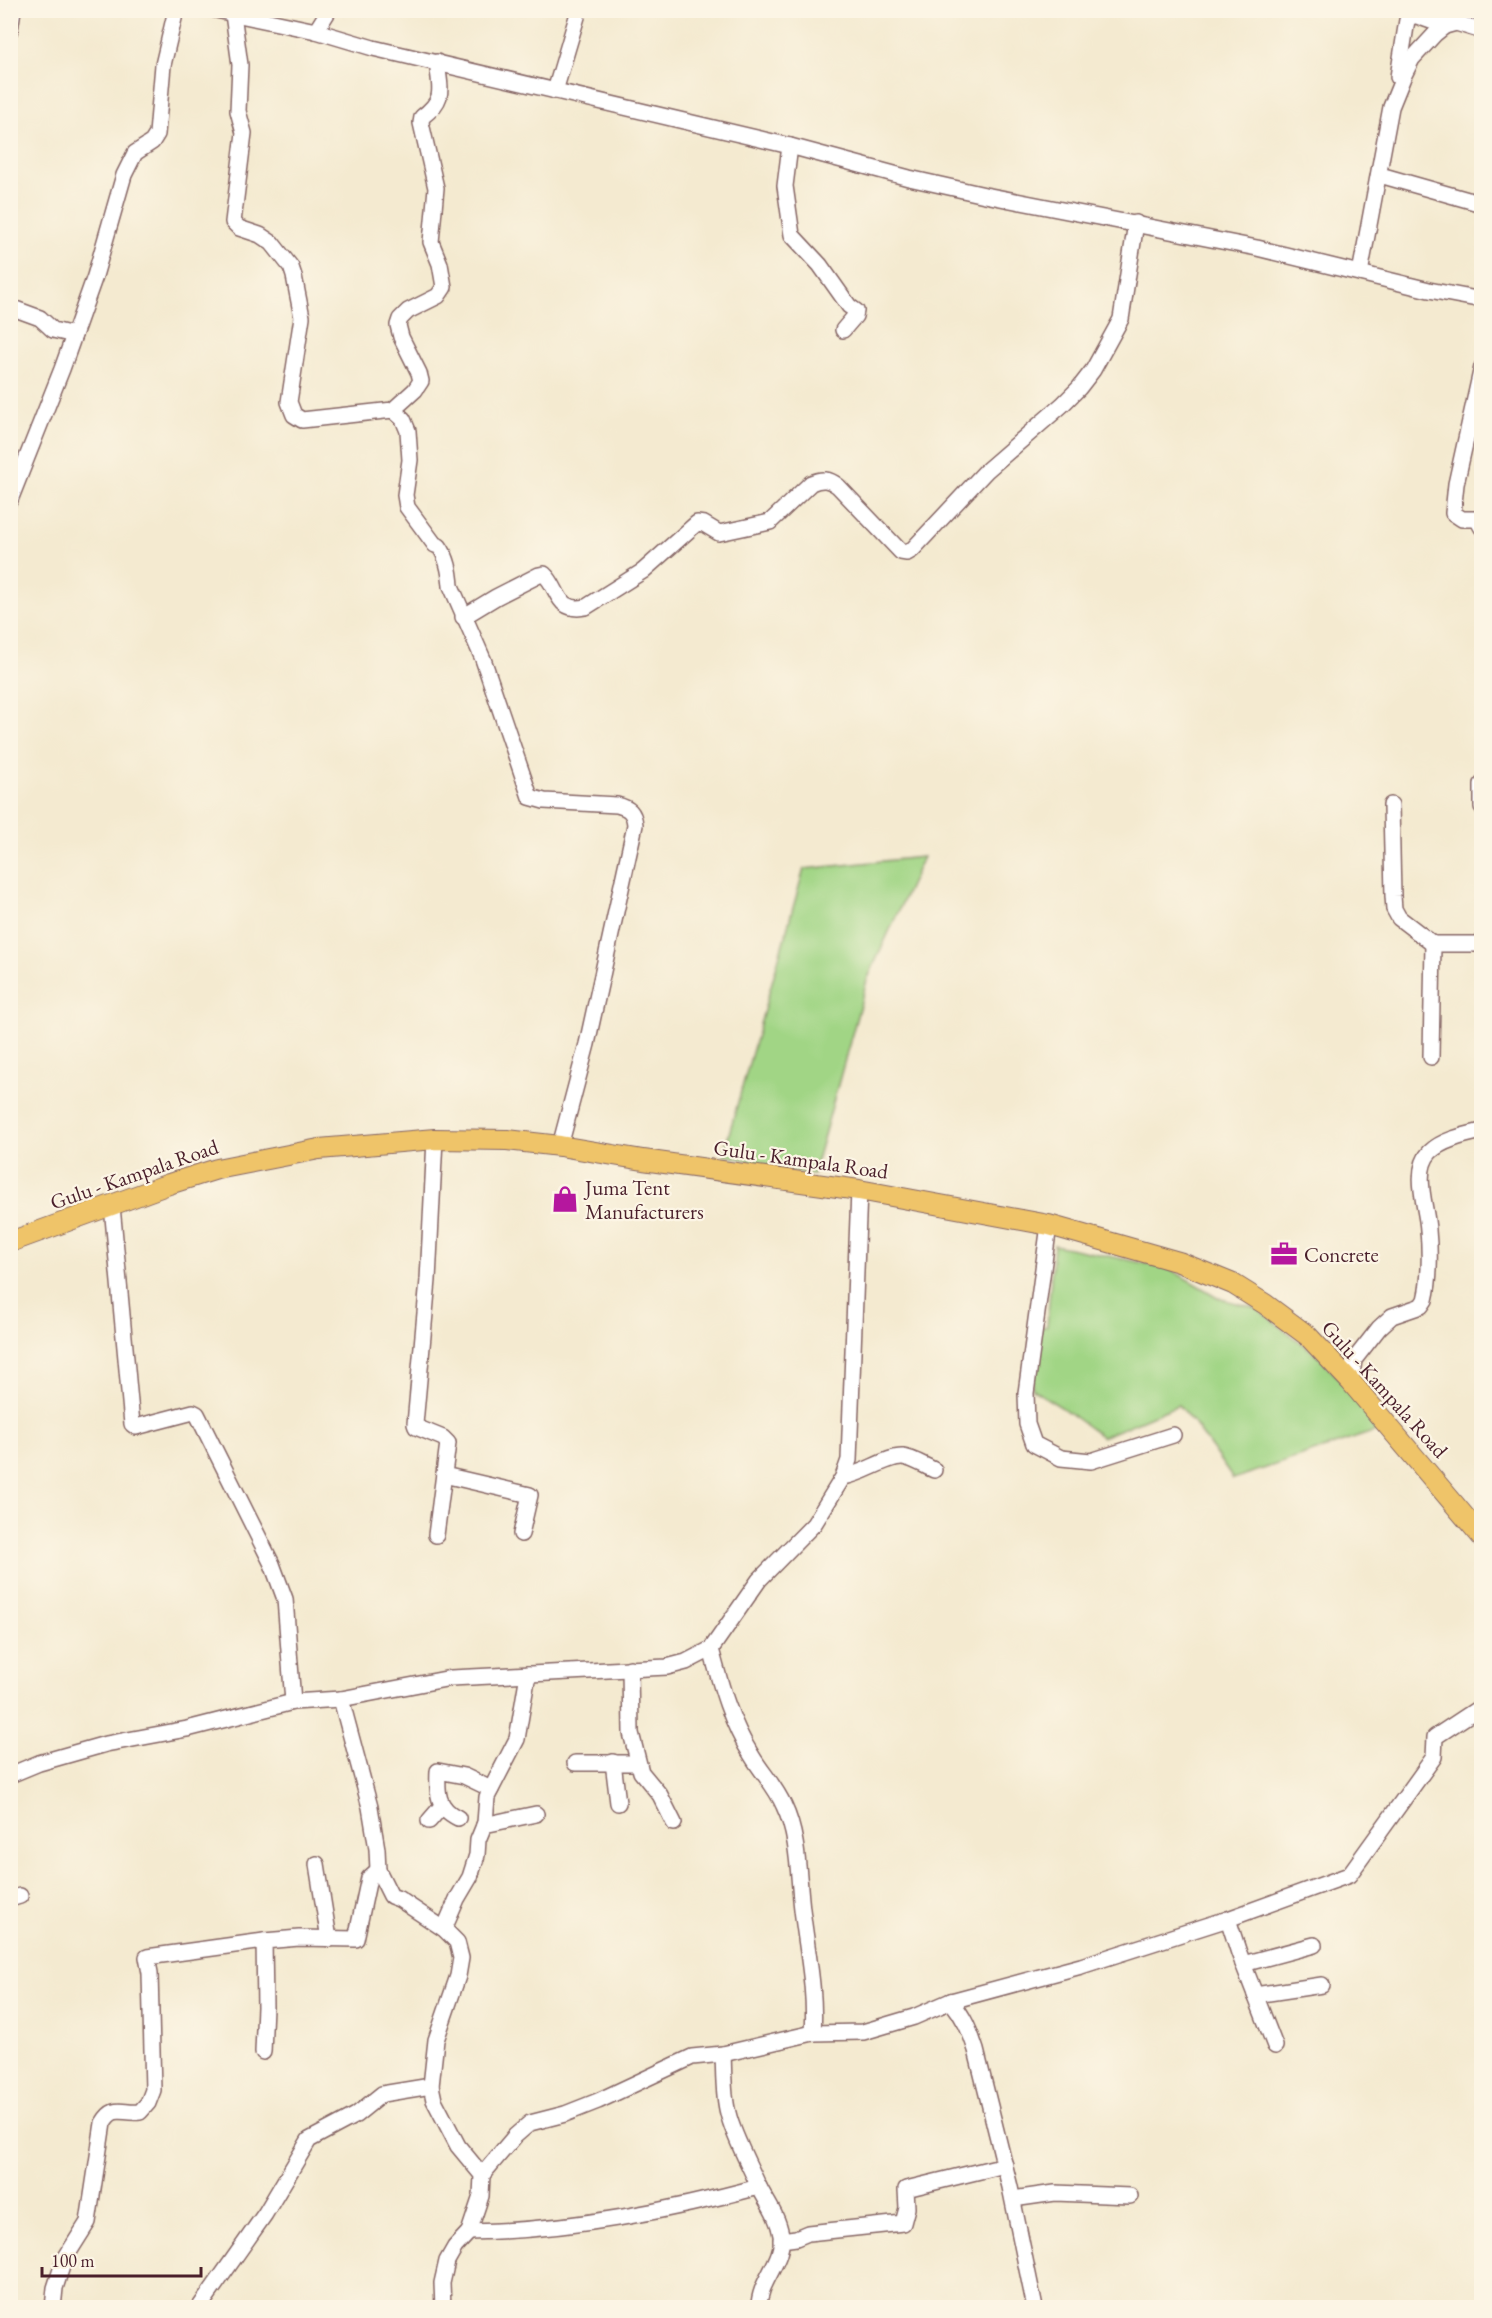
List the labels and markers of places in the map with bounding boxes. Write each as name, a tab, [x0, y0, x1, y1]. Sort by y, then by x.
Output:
place label: Juma Tent Manufacturers	[583, 1174, 704, 1225]
shop icon: Juma Tent Manufacturers	[550, 1184, 580, 1214]
office icon: Concrete	[1269, 1239, 1299, 1269]
place label: Concrete	[1304, 1241, 1379, 1268]

